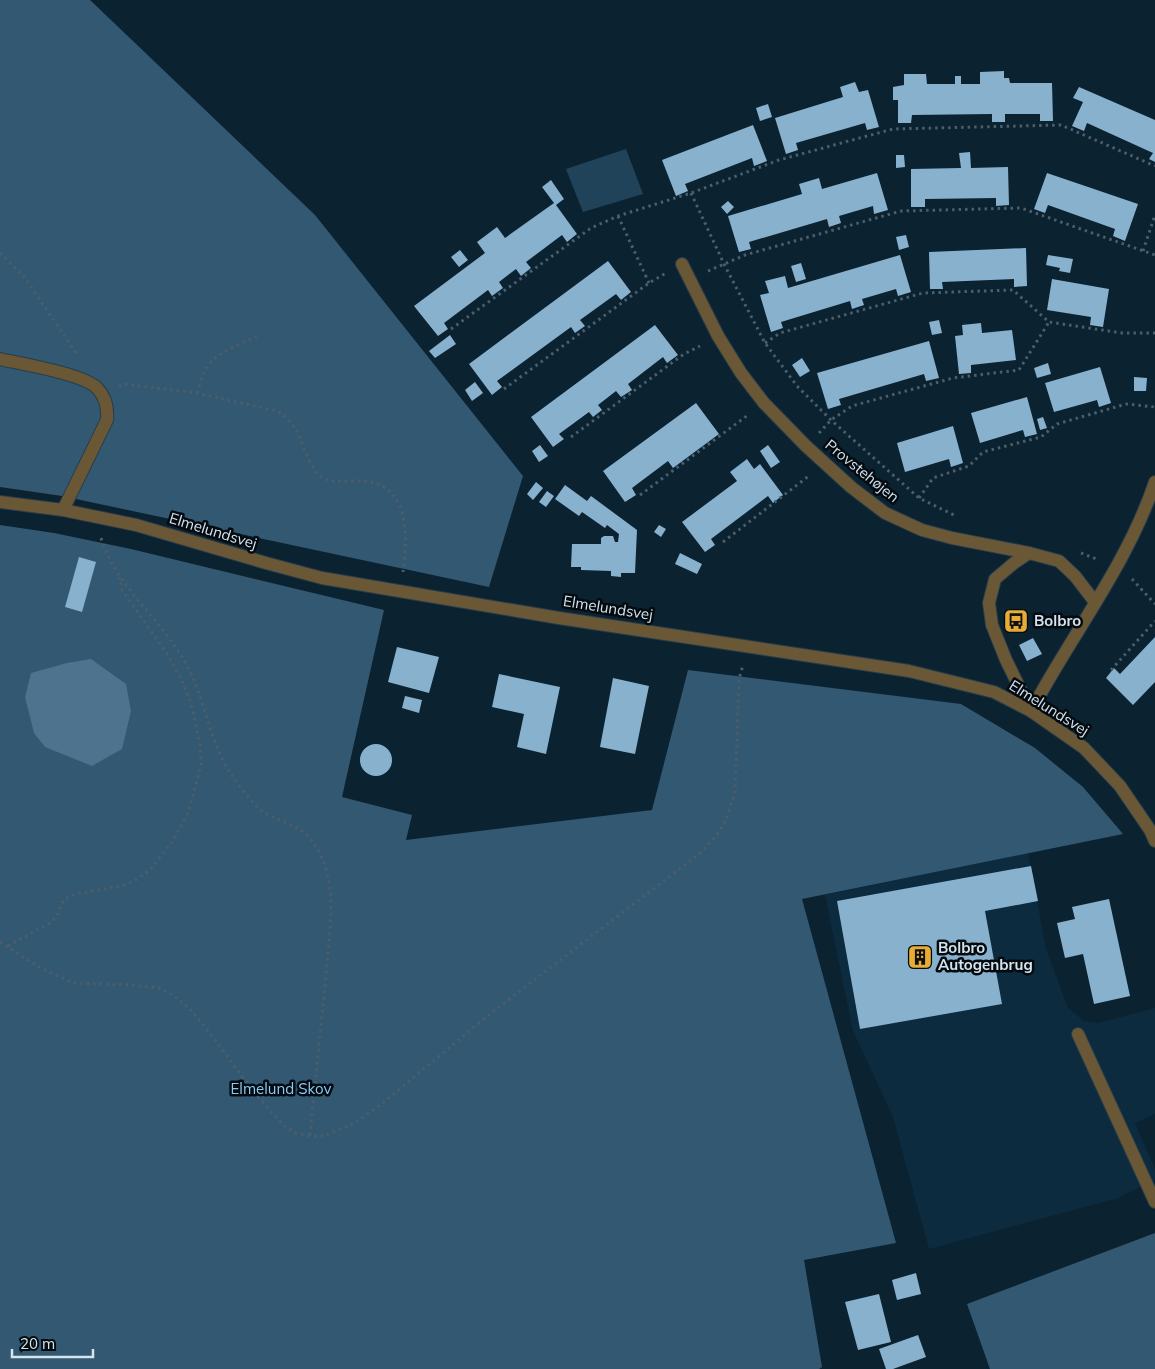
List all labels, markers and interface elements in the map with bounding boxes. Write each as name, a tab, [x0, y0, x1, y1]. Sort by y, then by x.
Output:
street label: Provstehøjen	[821, 435, 903, 506]
street label: Elmelundsvej	[167, 508, 259, 553]
street label: Elmelundsvej	[562, 591, 654, 624]
bus stop icon: Bolbro	[1003, 608, 1029, 634]
place label: Bolbro	[1034, 611, 1081, 630]
street label: Elmelundsvej	[1006, 676, 1093, 740]
place label: Bolbro Autogenbrug	[938, 938, 1033, 974]
building icon: Bolbro Autogenbrug	[907, 944, 933, 970]
park label: Elmelund Skov	[231, 1079, 332, 1098]
scale bar	[12, 1326, 94, 1358]
text: 20 m	[20, 1334, 55, 1353]

